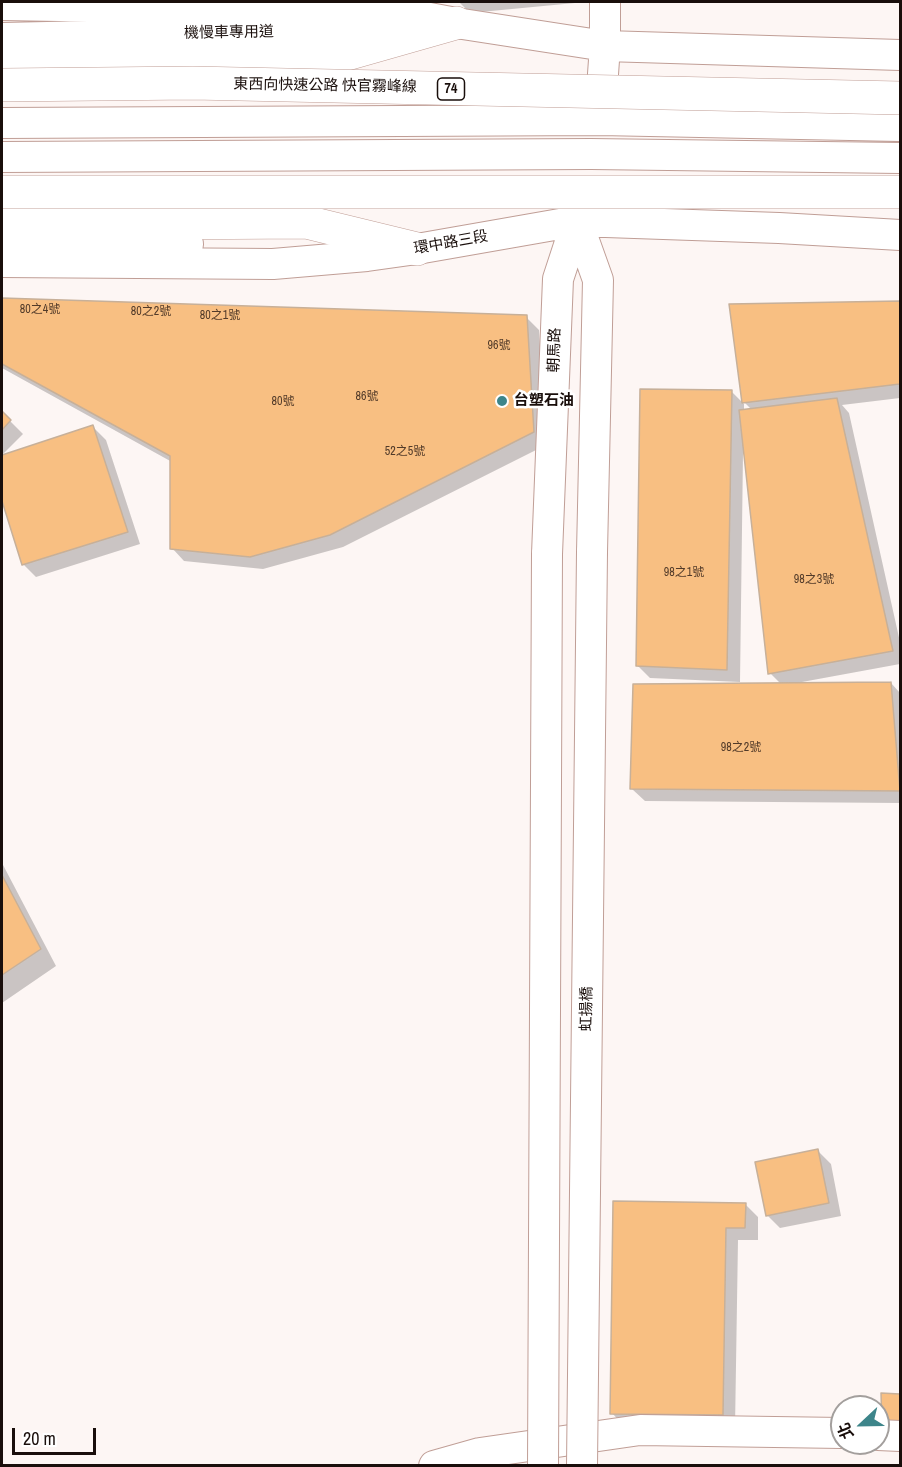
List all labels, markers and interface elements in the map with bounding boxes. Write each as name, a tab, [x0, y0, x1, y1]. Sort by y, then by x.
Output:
street label: 機慢車專用道	[184, 23, 274, 43]
street label: 東西向快速公路 快官霧峰線	[233, 75, 417, 97]
road number: 74	[438, 78, 464, 100]
street label: 環中路三段	[413, 228, 489, 258]
house number: 80之4號	[20, 303, 60, 317]
house number: 80之2號	[131, 305, 171, 319]
house number: 80之1號	[200, 309, 240, 323]
street label: 朝馬路	[545, 327, 565, 373]
house number: 96號	[488, 339, 510, 353]
house number: 86號	[356, 390, 378, 404]
place label: 台塑石油	[514, 392, 574, 410]
marker: 台塑石油	[495, 394, 509, 408]
house number: 80號	[272, 395, 294, 409]
house number: 52之5號	[385, 445, 425, 459]
house number: 98之1號	[664, 566, 704, 580]
house number: 98之3號	[794, 573, 834, 587]
house number: 98之2號	[721, 741, 761, 755]
street label: 虹揚橋	[578, 986, 596, 1032]
north arrow	[830, 1395, 890, 1455]
scale bar	[15, 1416, 99, 1454]
text: 北	[832, 1419, 858, 1443]
text: 20 m	[23, 1426, 56, 1451]

